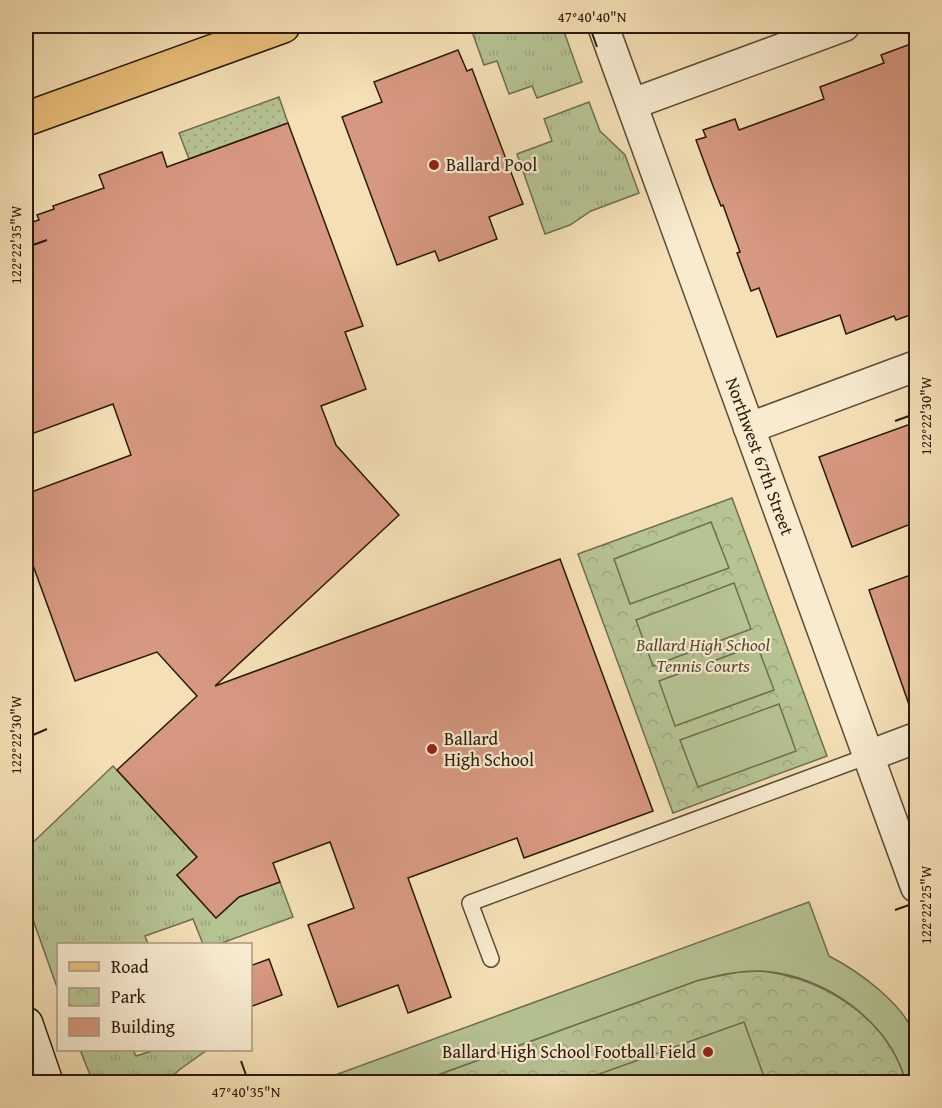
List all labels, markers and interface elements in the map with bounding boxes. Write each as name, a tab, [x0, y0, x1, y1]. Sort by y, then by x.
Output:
text: 47°40'40"N	[558, 6, 627, 27]
place label: Ballard Pool	[446, 151, 537, 178]
marker: Ballard Pool	[427, 158, 441, 172]
text: 122°22'35"W	[5, 205, 26, 285]
street label: Northwest 67th Street	[719, 373, 801, 540]
text: 122°22'30"W	[915, 376, 936, 456]
park label: Ballard High School Tennis Courts	[635, 631, 770, 679]
text: 122°22'30"W	[5, 695, 26, 775]
place label: Ballard High School	[444, 725, 534, 773]
marker: Ballard High School	[425, 742, 439, 756]
text: 122°22'25"W	[915, 865, 936, 945]
legend	[57, 943, 252, 1051]
text: Road	[111, 953, 149, 980]
text: Park	[111, 983, 147, 1010]
text: Building	[111, 1013, 175, 1040]
place label: Ballard High School Football Field	[442, 1038, 696, 1065]
marker: Ballard High School Football Field	[701, 1045, 715, 1059]
text: 47°40'35"N	[212, 1081, 281, 1102]

